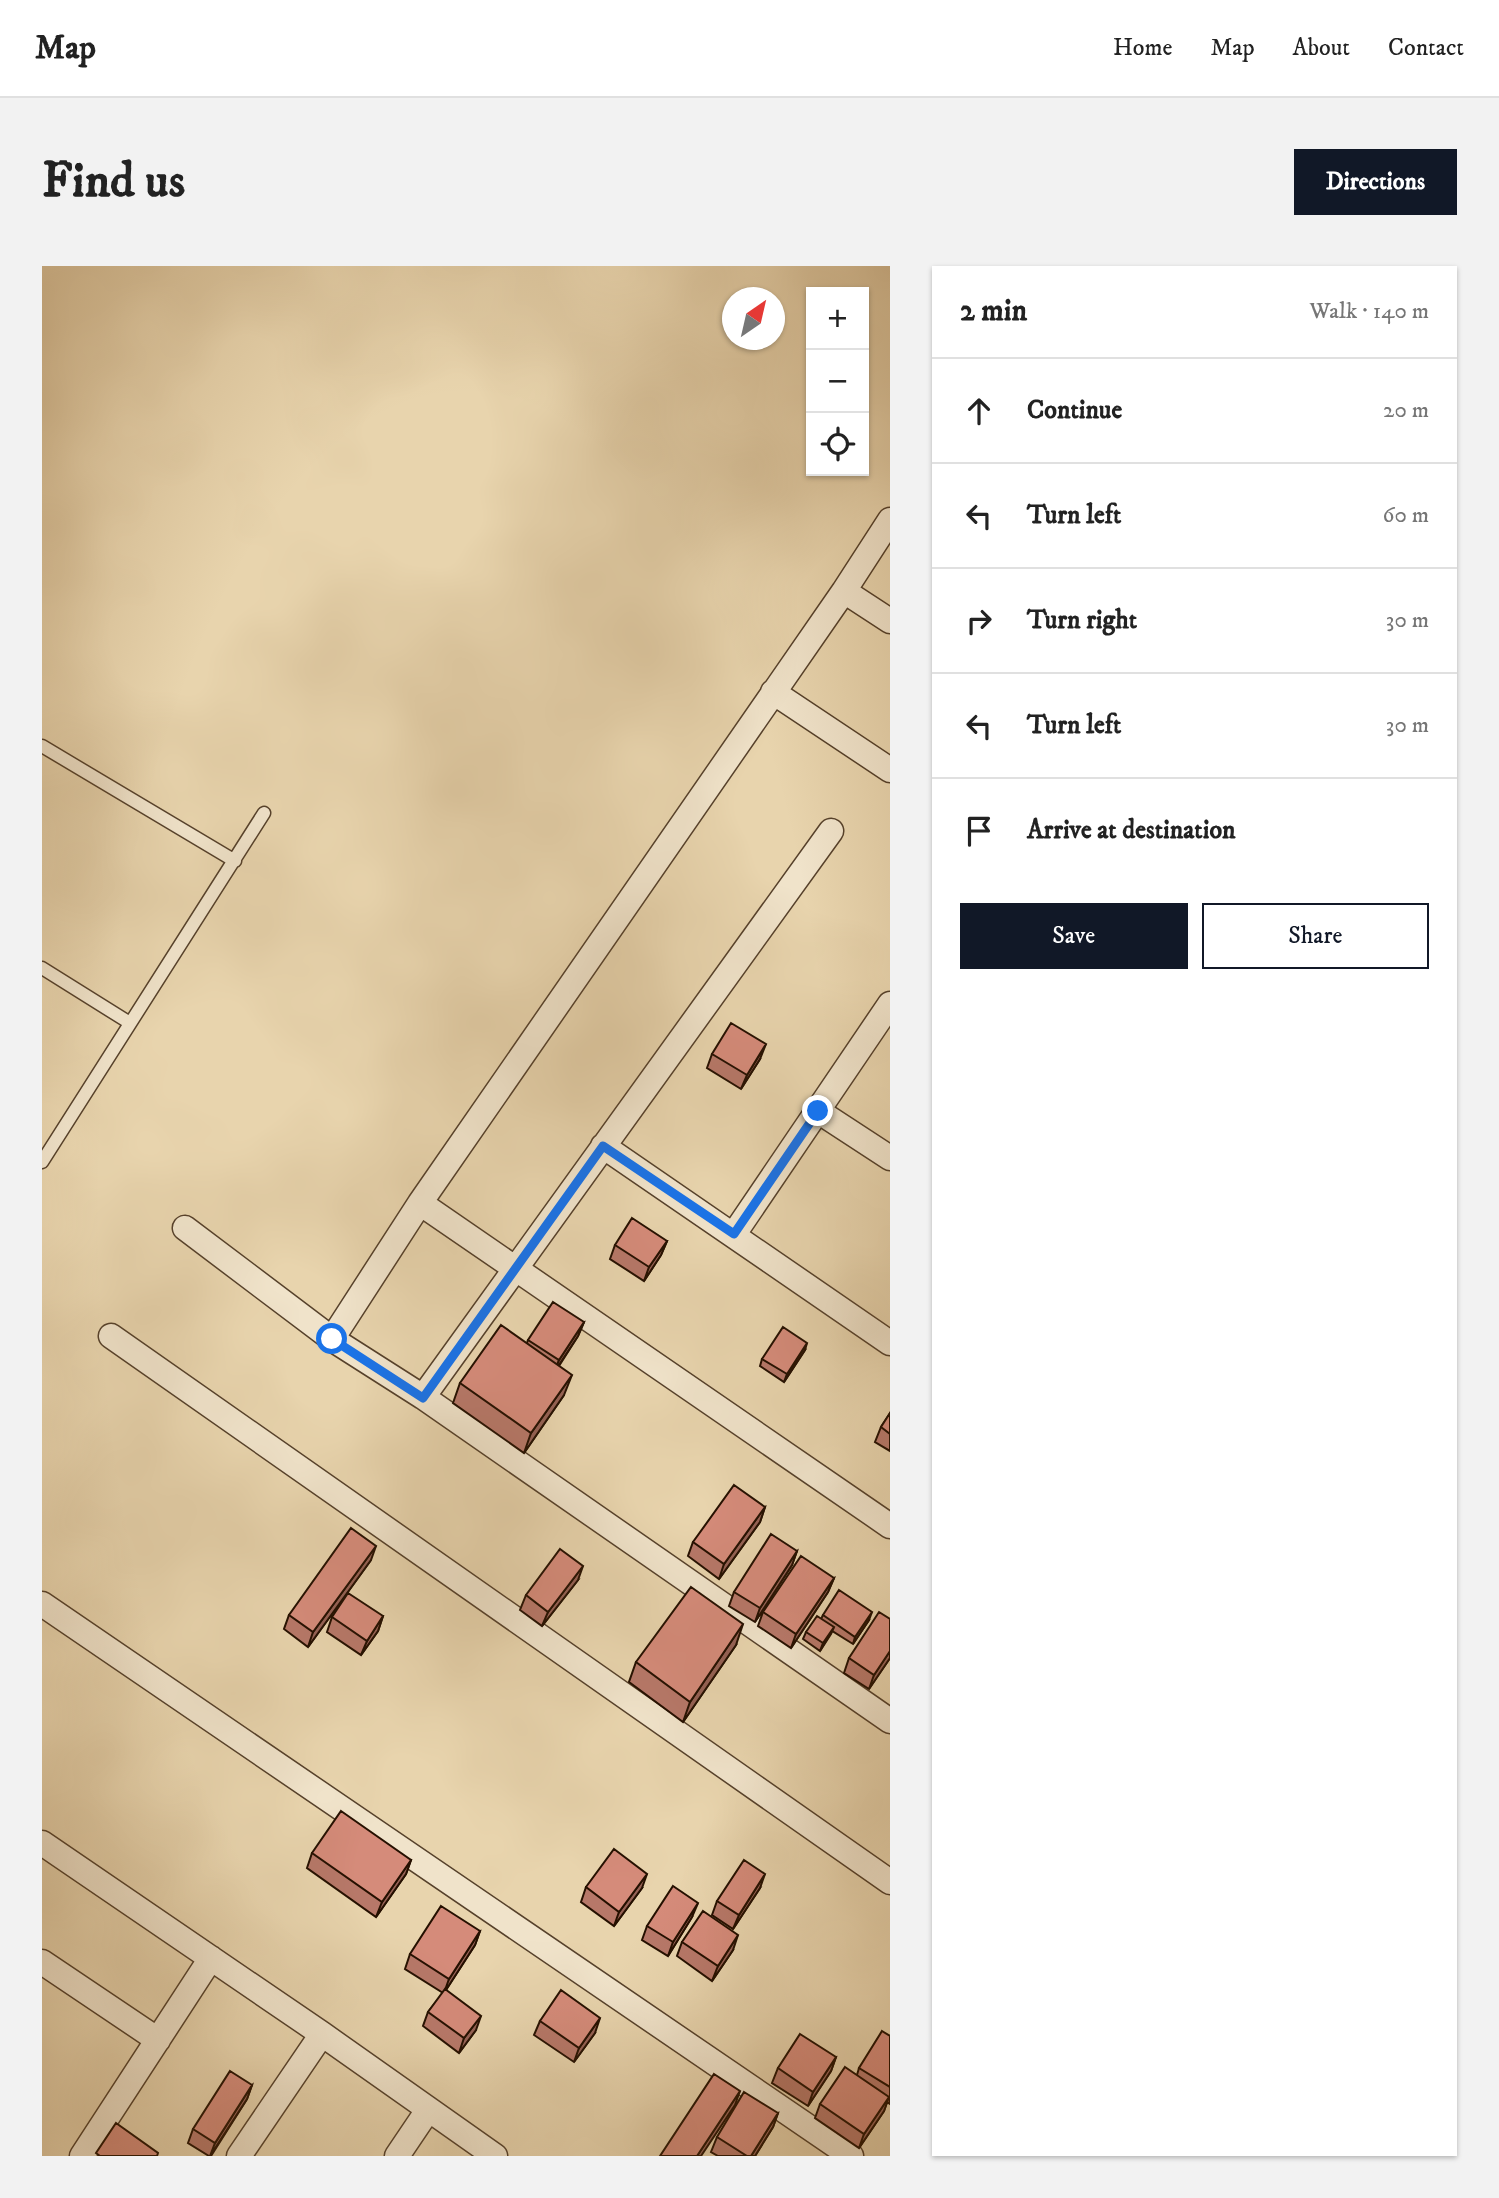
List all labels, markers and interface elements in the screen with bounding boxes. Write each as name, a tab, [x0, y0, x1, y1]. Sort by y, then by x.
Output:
text: Map	[35, 28, 96, 69]
text: Home	[1113, 33, 1172, 63]
text: Map	[1210, 33, 1255, 63]
text: About	[1293, 33, 1350, 63]
text: Contact	[1388, 33, 1464, 63]
button: Directions	[1294, 149, 1457, 215]
text: Find us	[42, 151, 185, 213]
north arrow	[722, 287, 785, 350]
map controls	[806, 287, 869, 476]
button: +	[806, 287, 869, 350]
text: 2 min	[960, 293, 1027, 330]
text: Walk · 140 m	[1310, 297, 1429, 326]
button: −	[806, 350, 869, 413]
icon: ahead	[960, 392, 998, 430]
text: Continue	[1027, 394, 1122, 427]
text: 20 m	[1383, 396, 1429, 425]
button: locate	[806, 413, 869, 476]
icon: left	[960, 497, 998, 535]
text: Turn left	[1027, 499, 1121, 532]
text: 60 m	[1382, 501, 1429, 530]
icon: right	[960, 602, 998, 640]
text: Turn right	[1027, 604, 1137, 637]
text: 30 m	[1386, 606, 1429, 635]
icon: left	[960, 707, 998, 745]
text: Turn left	[1027, 709, 1121, 742]
text: 30 m	[1386, 711, 1429, 740]
icon: arrive	[960, 812, 998, 850]
text: Arrive at destination	[1027, 814, 1236, 847]
button: Save	[960, 903, 1188, 969]
button: Share	[1202, 903, 1429, 969]
route end	[802, 1095, 833, 1126]
route start	[316, 1323, 347, 1354]

